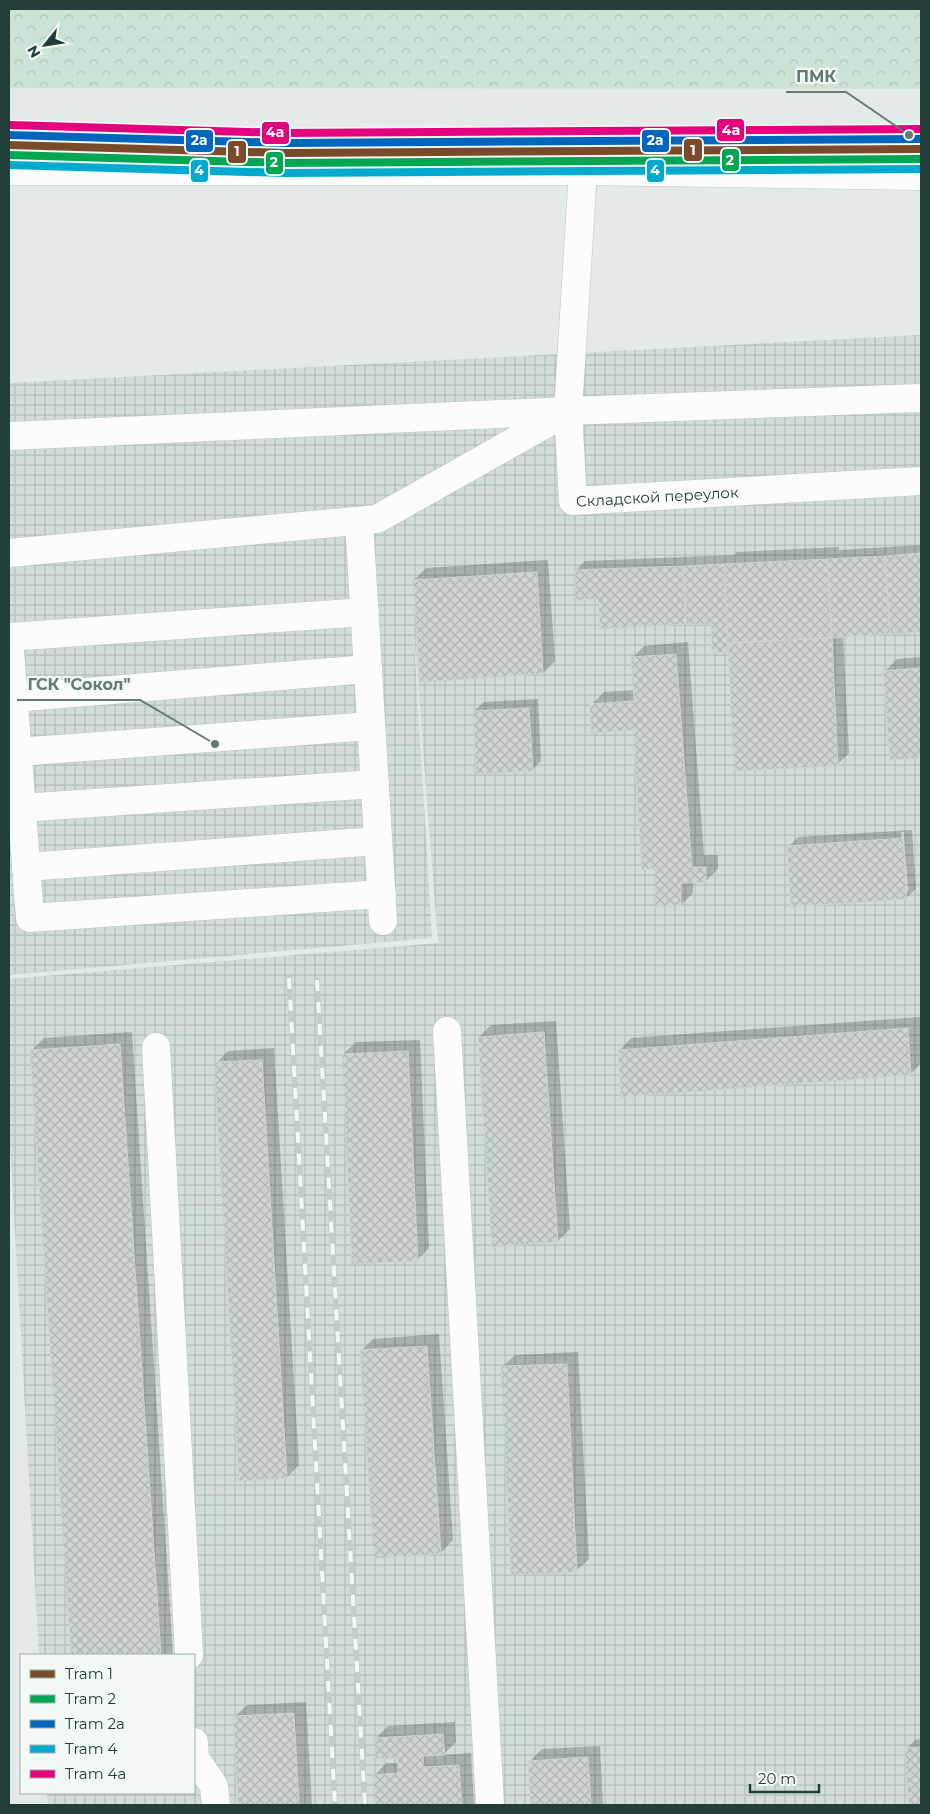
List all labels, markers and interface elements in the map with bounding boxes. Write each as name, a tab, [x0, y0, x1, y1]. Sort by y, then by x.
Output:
north arrow	[20, 20, 70, 70]
text: N	[23, 42, 44, 61]
callout: ПМК	[786, 61, 846, 92]
text: ПМК	[796, 67, 836, 86]
line badge: 4а	[716, 118, 745, 142]
line badge: 4а	[261, 121, 290, 145]
text: 4а	[722, 121, 740, 139]
text: 4а	[266, 123, 284, 141]
line badge: 2а	[185, 129, 214, 153]
line badge: 2а	[641, 129, 670, 153]
text: 2а	[191, 131, 207, 149]
text: 2а	[647, 131, 663, 149]
line badge: 1	[683, 138, 703, 162]
line badge: 1	[227, 140, 247, 164]
text: 1	[690, 141, 696, 159]
text: 1	[234, 142, 240, 160]
line badge: 2	[721, 148, 740, 172]
line badge: 2	[265, 151, 284, 175]
text: 2	[726, 151, 734, 169]
text: 2	[270, 153, 278, 171]
line badge: 4	[190, 159, 209, 183]
line badge: 4	[646, 159, 665, 183]
text: 4	[194, 161, 204, 179]
text: 4	[650, 161, 660, 179]
street label: Складской переулок	[575, 482, 739, 510]
callout: ГСК "Сокол"	[17, 669, 140, 700]
text: ГСК "Сокол"	[28, 675, 130, 694]
legend	[20, 1654, 195, 1794]
text: Tram 1	[65, 1664, 113, 1683]
text: Tram 2	[65, 1689, 116, 1708]
text: Tram 2а	[65, 1714, 125, 1733]
text: Tram 4	[65, 1739, 118, 1758]
scale bar	[750, 1762, 819, 1794]
text: Tram 4а	[65, 1764, 126, 1783]
text: 20 m	[758, 1769, 796, 1788]

